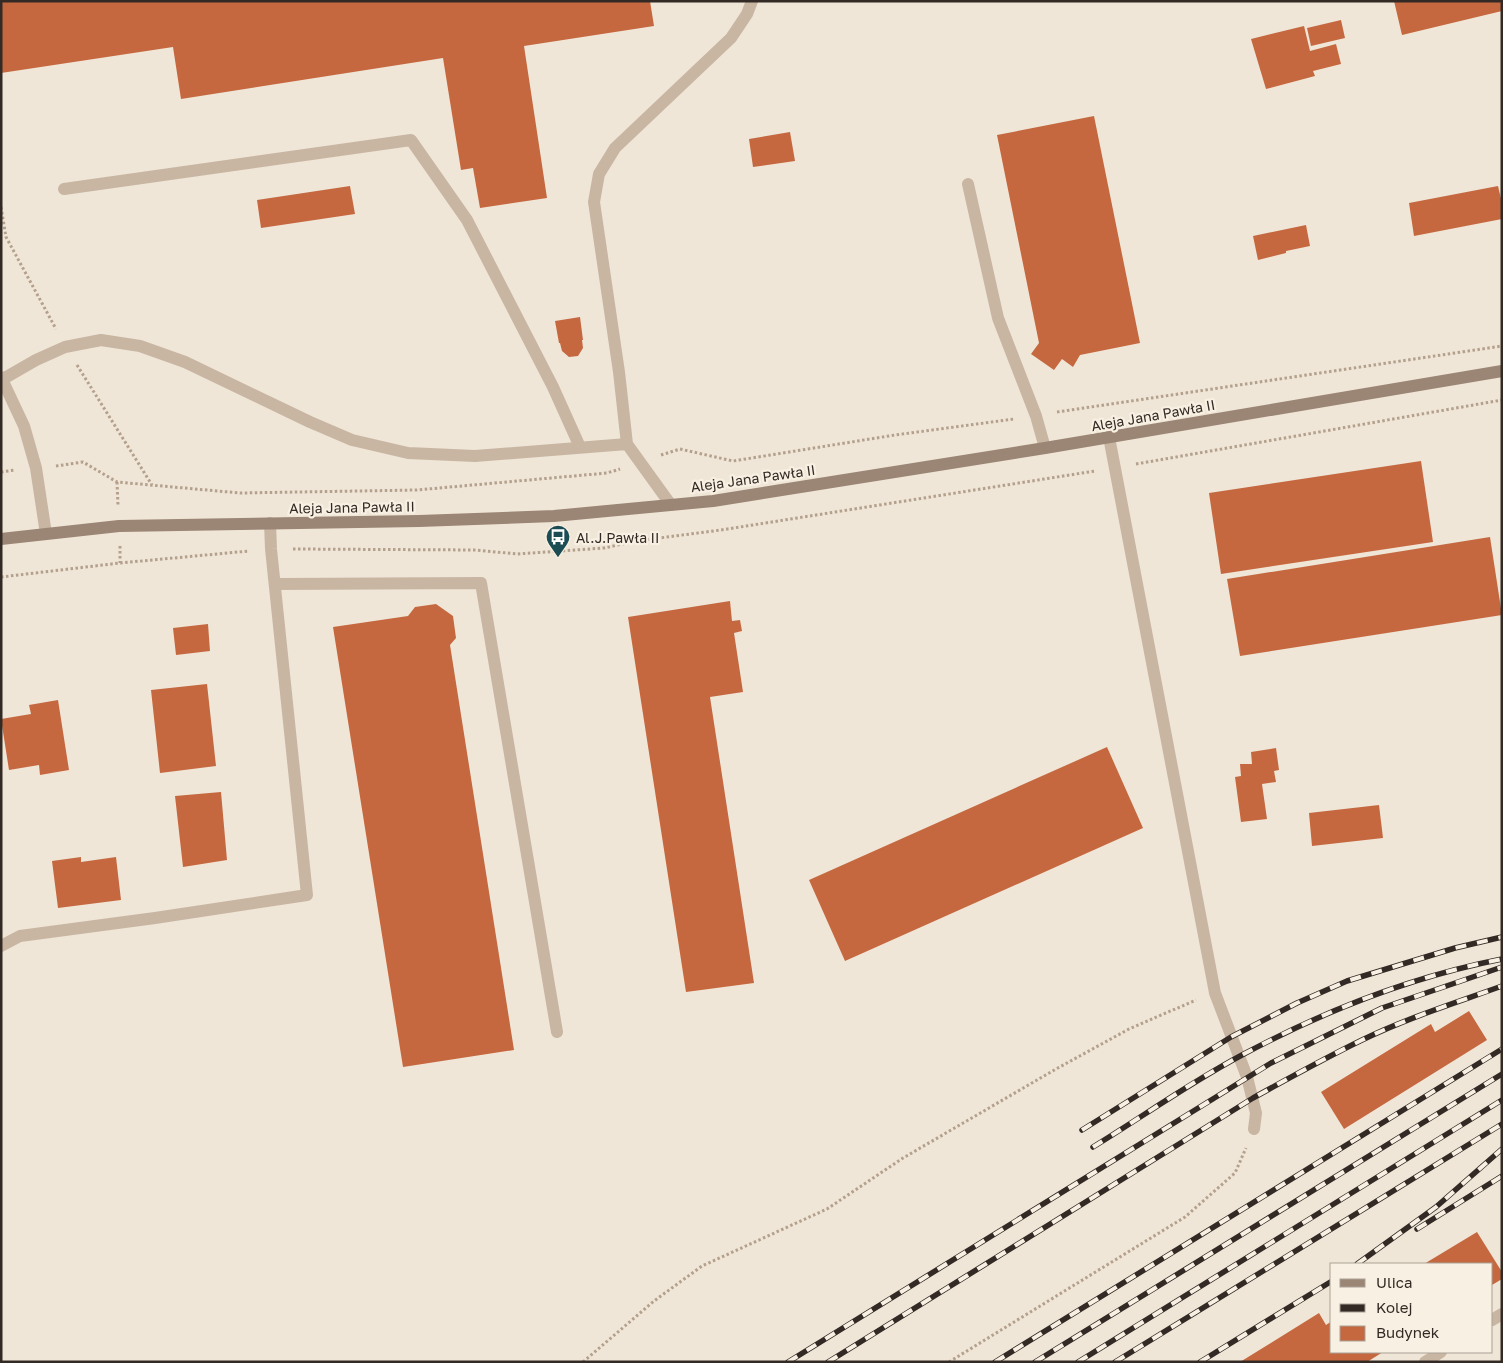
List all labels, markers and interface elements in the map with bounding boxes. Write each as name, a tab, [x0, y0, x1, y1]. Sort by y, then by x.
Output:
street label: Aleja Jana Pawła II	[1090, 396, 1216, 434]
street label: Aleja Jana Pawła II	[690, 461, 816, 495]
street label: Aleja Jana Pawła II	[289, 497, 415, 517]
bus stop icon: Al.J.Pawła II	[545, 524, 571, 558]
place label: Al.J.Pawła II	[576, 529, 659, 546]
legend	[1330, 1263, 1493, 1353]
text: Ulica	[1376, 1273, 1412, 1291]
text: Kolej	[1376, 1298, 1412, 1316]
text: Budynek	[1376, 1323, 1440, 1341]

